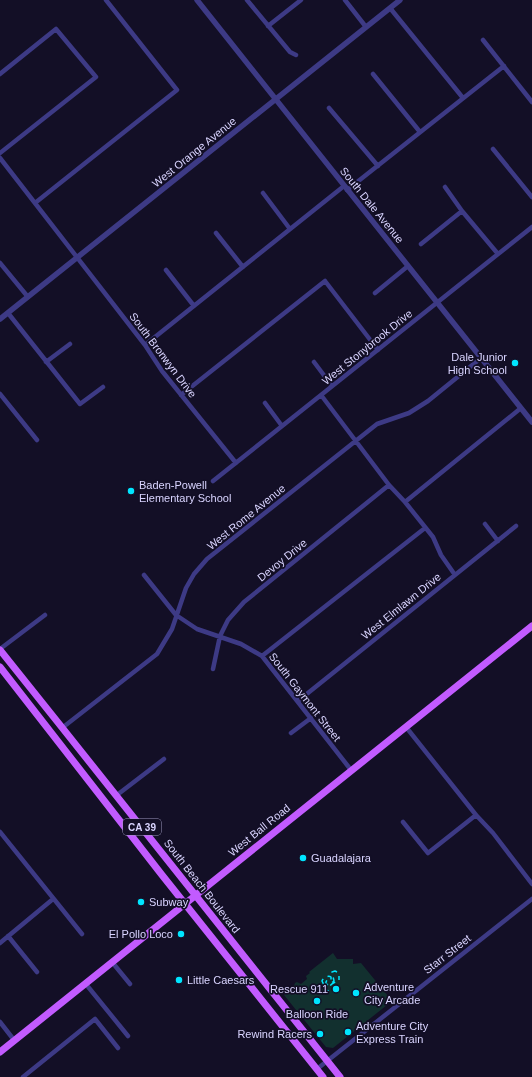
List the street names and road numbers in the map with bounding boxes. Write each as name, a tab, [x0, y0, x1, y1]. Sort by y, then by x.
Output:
street label: West Orange Avenue	[150, 115, 238, 189]
street label: South Dale Avenue	[338, 165, 406, 245]
street label: West Stonybrook Drive	[320, 307, 414, 387]
street label: South Bronwyn Drive	[127, 310, 199, 400]
street label: West Rome Avenue	[205, 482, 287, 552]
street label: Devoy Drive	[255, 536, 309, 584]
street label: West Elmlawn Drive	[359, 570, 443, 642]
street label: South Gaymont Street	[267, 650, 343, 744]
street label: West Ball Road	[226, 802, 292, 858]
road number: CA 39	[123, 819, 161, 835]
street label: South Beach Boulevard	[162, 837, 242, 935]
street label: Starr Street	[421, 932, 473, 976]

